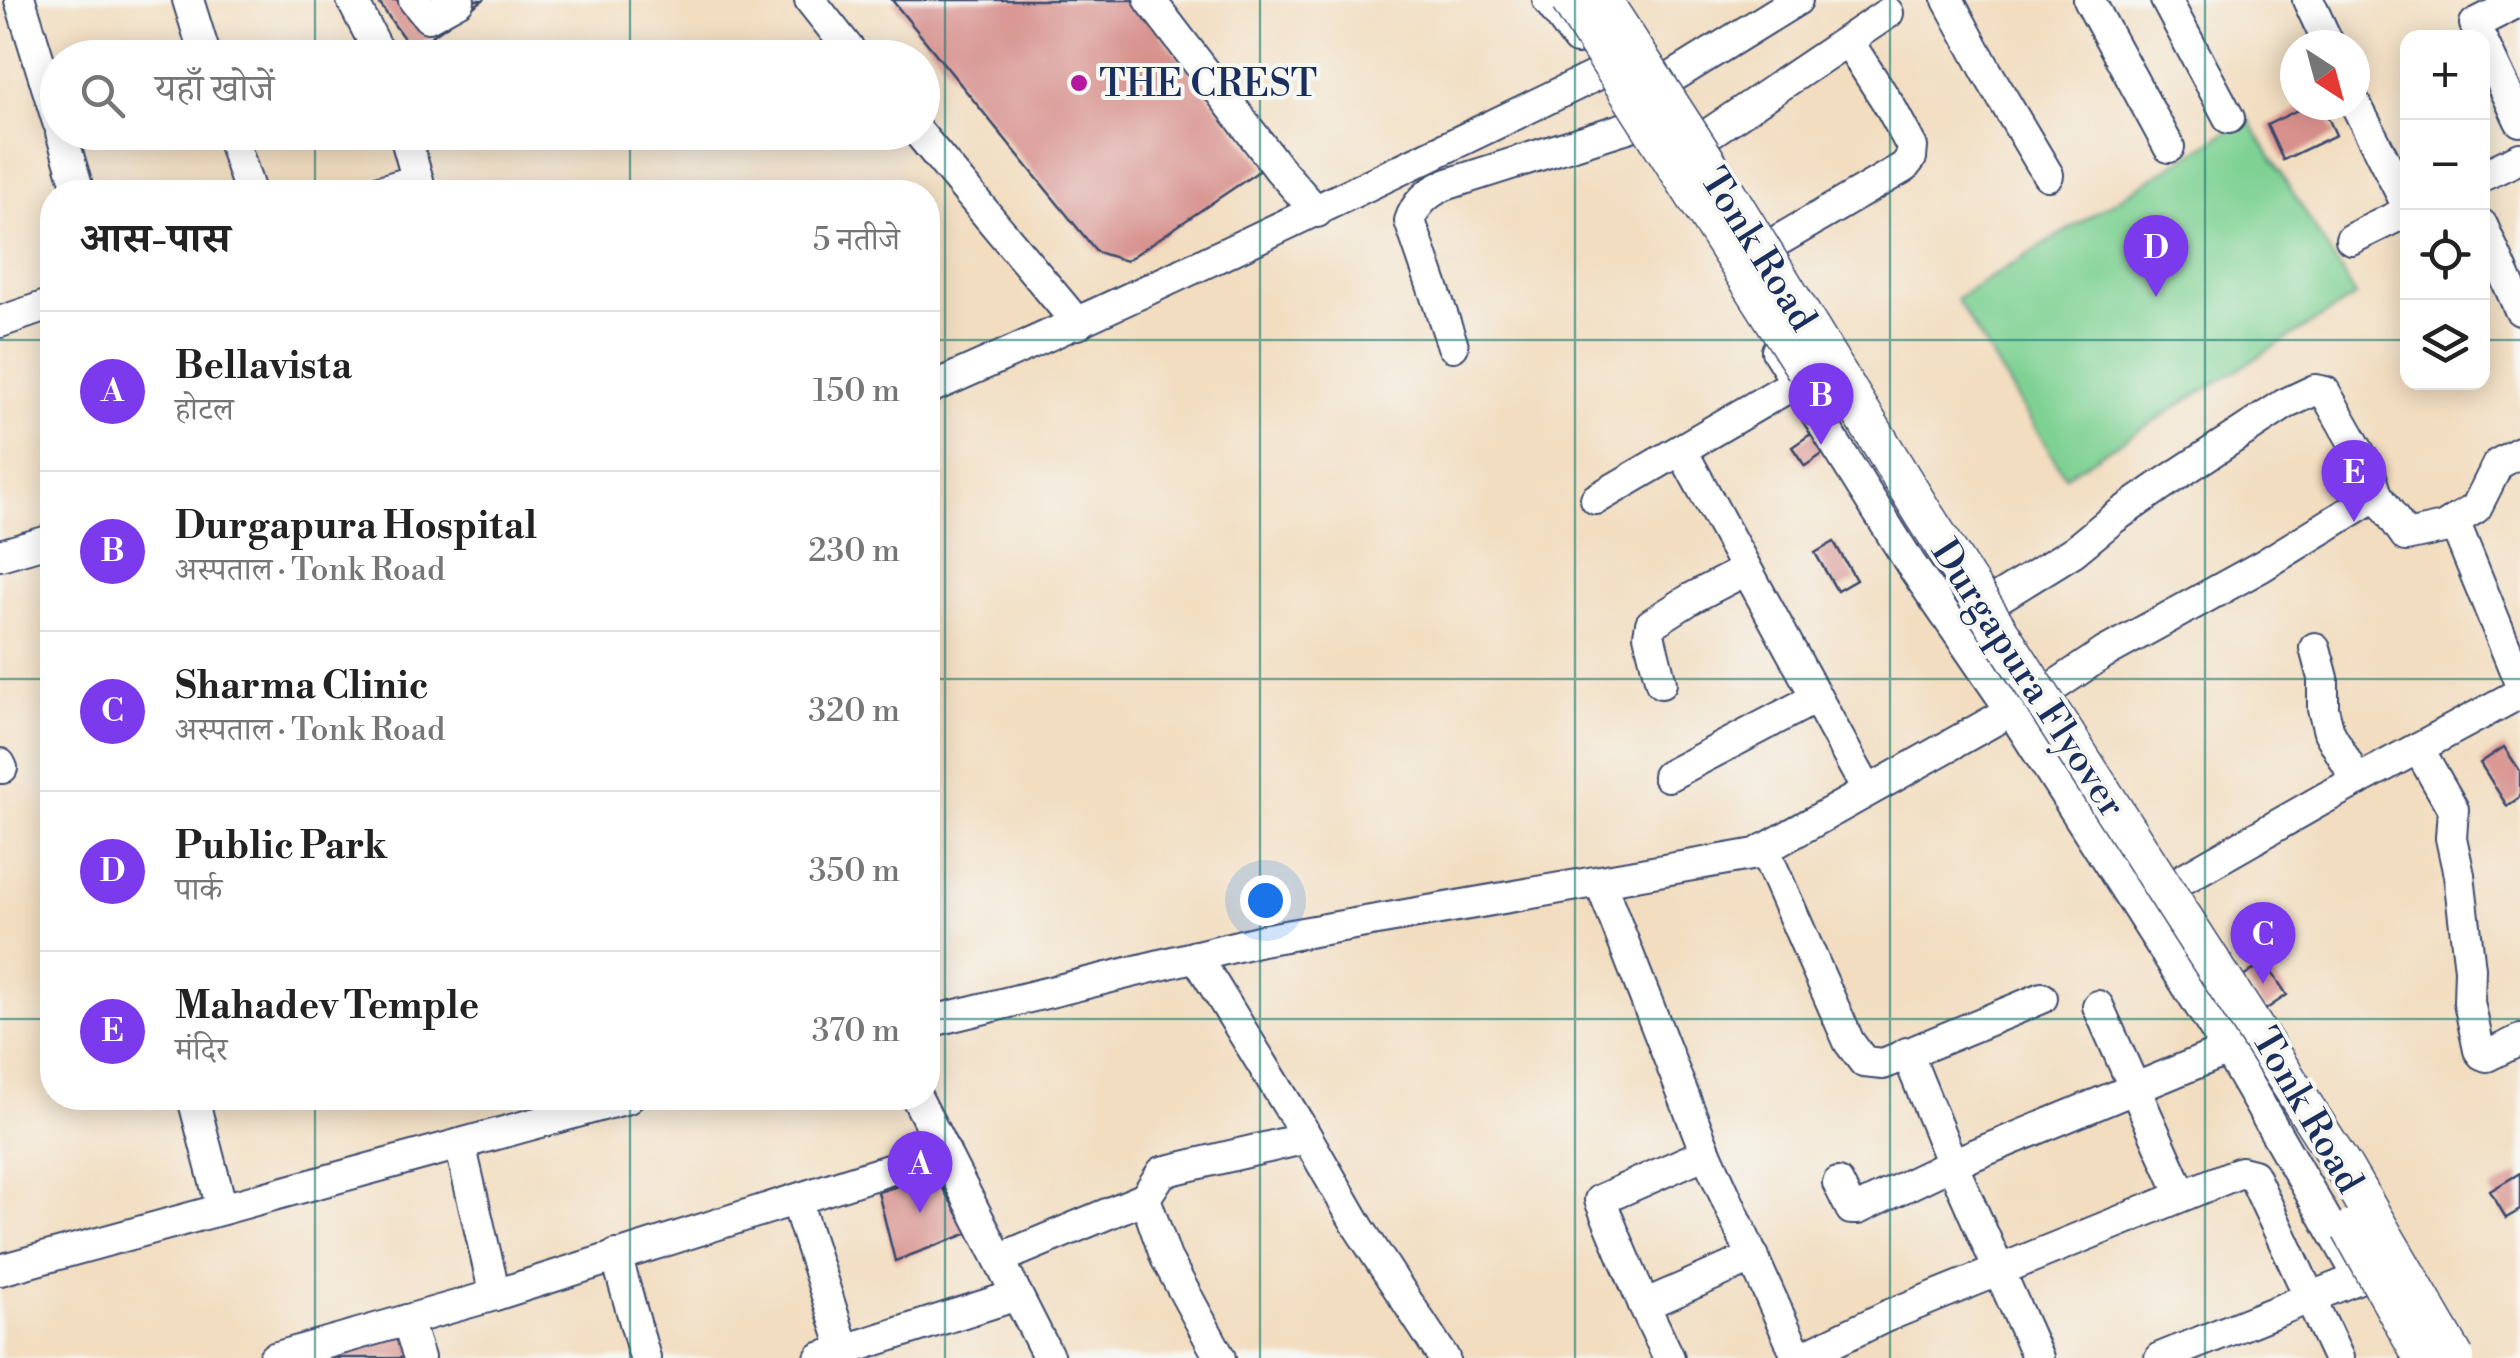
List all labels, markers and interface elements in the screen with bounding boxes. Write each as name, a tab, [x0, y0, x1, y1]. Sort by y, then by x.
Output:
north arrow	[2280, 30, 2370, 120]
map controls	[2400, 30, 2490, 390]
button: +	[2400, 30, 2490, 120]
search box	[40, 40, 940, 150]
place label: THE CREST	[1099, 61, 1317, 108]
text: यहाँ खोजें	[155, 66, 274, 113]
icon: search	[75, 68, 130, 123]
marker: THE CREST	[1068, 72, 1090, 94]
button: −	[2400, 120, 2490, 210]
street label: Tonk Road	[1689, 160, 1826, 340]
button: locate	[2400, 210, 2490, 300]
text: आस-पास	[80, 213, 230, 266]
pin: D	[2124, 214, 2188, 297]
text: 5 नतीजे	[813, 220, 900, 260]
button: layers	[2400, 300, 2490, 390]
text: Bellavista	[175, 343, 352, 390]
pin: B	[1788, 362, 1854, 445]
text: A	[101, 371, 124, 411]
text: 150 m	[813, 371, 900, 411]
text: होटल	[175, 390, 234, 430]
pin: E	[2322, 440, 2386, 522]
text: Durgapura Hospital	[175, 503, 537, 550]
text: B	[100, 531, 125, 571]
text: 230 m	[808, 531, 900, 571]
street label: Durgapura Flyover	[1920, 531, 2135, 827]
text: अस्पताल · Tonk Road	[175, 550, 445, 590]
text: Sharma Clinic	[175, 663, 429, 710]
text: C	[101, 691, 124, 731]
text: 320 m	[808, 691, 900, 731]
text: अस्पताल · Tonk Road	[175, 710, 445, 750]
text: Public Park	[175, 823, 387, 870]
text: D	[100, 851, 125, 891]
text: 350 m	[809, 851, 900, 891]
text: पार्क	[175, 870, 222, 910]
your location	[1240, 875, 1291, 926]
pin: C	[2230, 902, 2296, 984]
text: Mahadev Temple	[175, 983, 479, 1030]
text: E	[101, 1011, 124, 1051]
text: 370 m	[812, 1011, 900, 1051]
street label: Tonk Road	[2241, 1020, 2373, 1202]
text: मंदिर	[175, 1030, 227, 1070]
pin: A	[888, 1130, 952, 1213]

